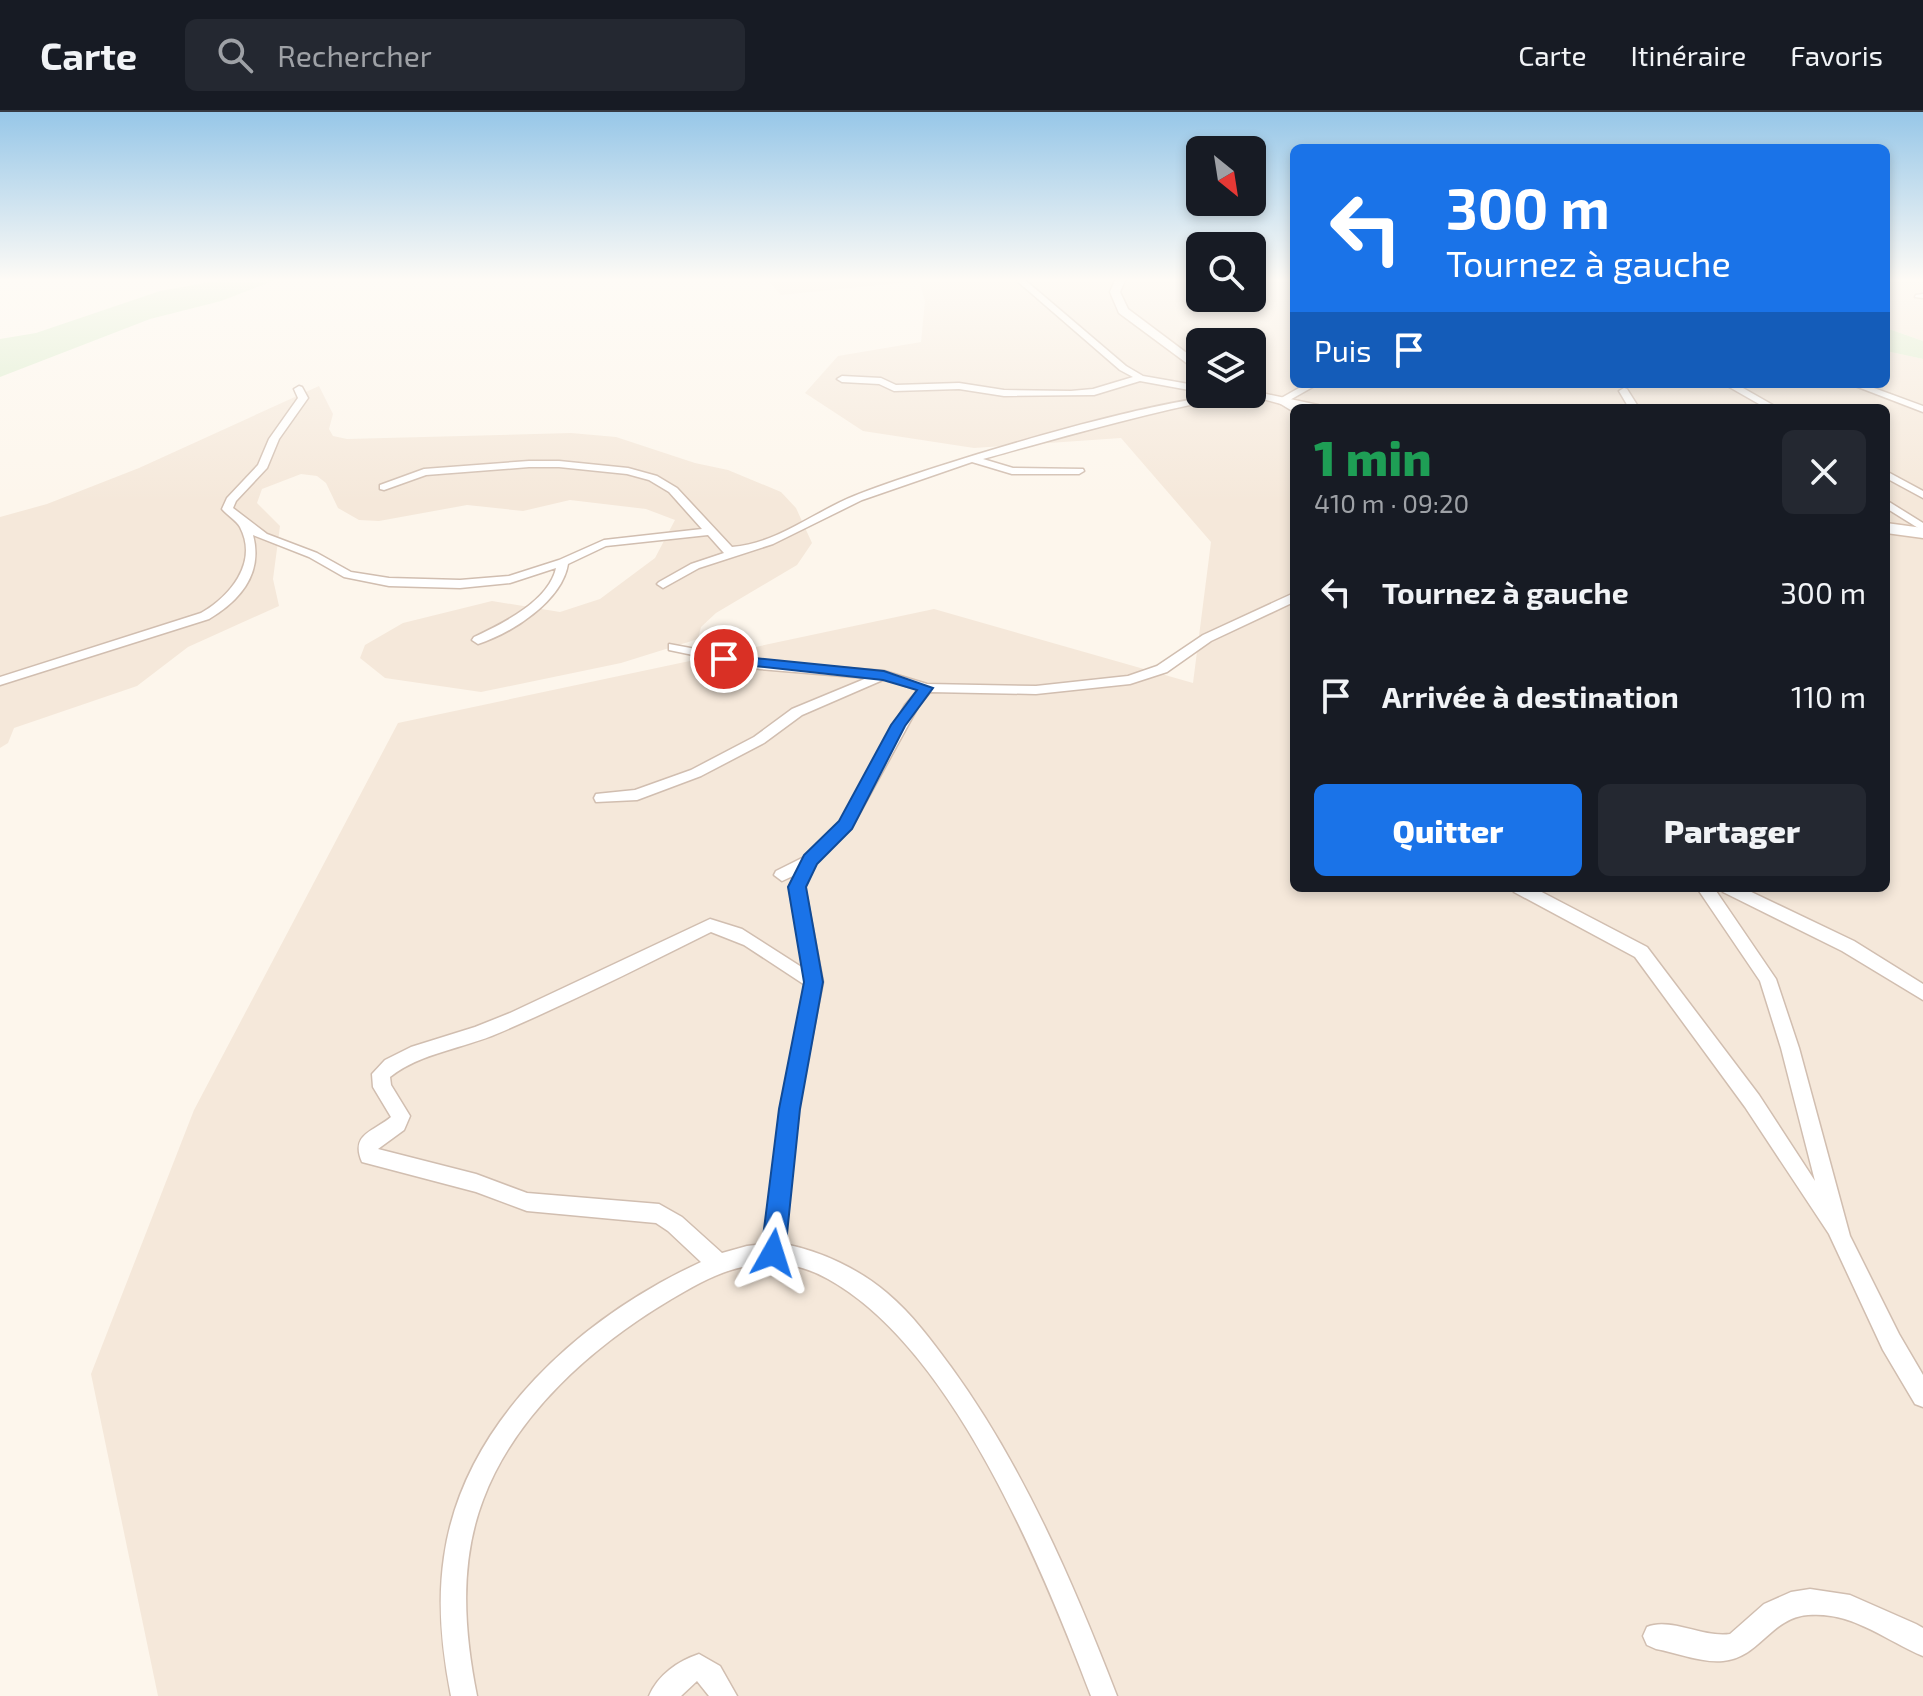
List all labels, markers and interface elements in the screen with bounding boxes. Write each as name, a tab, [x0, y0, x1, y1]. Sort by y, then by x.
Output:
search box	[185, 19, 745, 91]
text: Carte	[40, 32, 137, 78]
icon: search	[213, 33, 257, 77]
text: Rechercher	[277, 37, 432, 73]
text: Carte	[1518, 38, 1587, 72]
text: Itinéraire	[1631, 38, 1746, 72]
text: Favoris	[1790, 38, 1883, 72]
north arrow	[1186, 136, 1266, 216]
map controls	[1186, 136, 1266, 408]
text: 300 m	[1446, 173, 1610, 240]
icon: left	[1314, 176, 1418, 280]
button: search	[1186, 232, 1266, 312]
text: Tournez à gauche	[1446, 241, 1731, 284]
button: layers	[1186, 328, 1266, 408]
icon: arrive	[1387, 328, 1431, 372]
text: Puis	[1314, 332, 1371, 368]
text: 1 min	[1314, 428, 1432, 486]
button: close	[1782, 430, 1866, 514]
text: 410 m · 09:20	[1314, 487, 1469, 518]
icon: left	[1314, 570, 1358, 614]
text: Tournez à gauche	[1382, 574, 1629, 610]
text: 300 m	[1780, 574, 1866, 610]
pin	[690, 625, 758, 693]
icon: arrive	[702, 637, 746, 681]
icon: arrive	[1314, 674, 1358, 718]
text: Arrivée à destination	[1382, 678, 1679, 714]
text: 110 m	[1791, 678, 1866, 714]
button: Quitter	[1314, 784, 1582, 876]
button: Partager	[1598, 784, 1866, 876]
position arrow	[731, 1211, 815, 1295]

